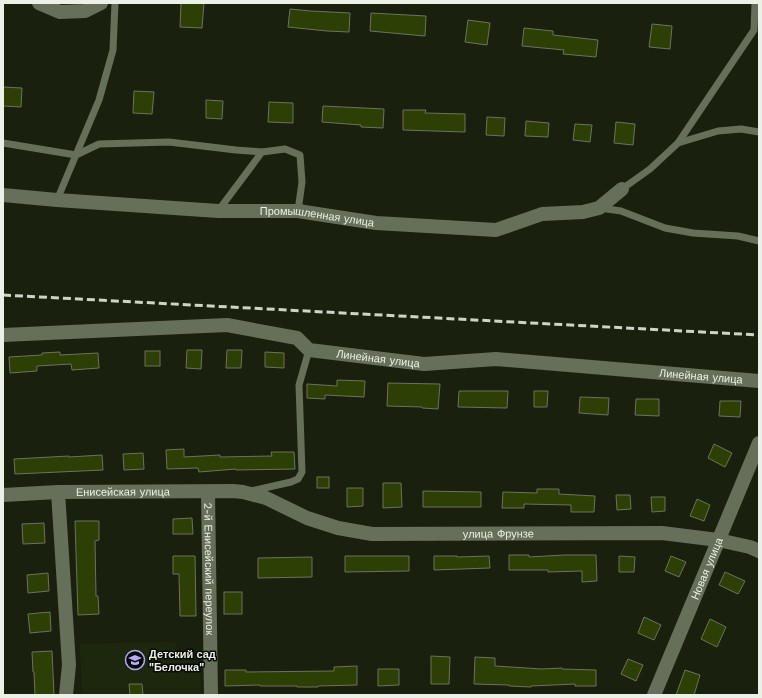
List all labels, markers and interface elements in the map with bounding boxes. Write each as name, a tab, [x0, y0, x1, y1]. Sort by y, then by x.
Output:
street label: Промышленная улица	[260, 204, 376, 229]
street label: Линейная улица	[336, 347, 421, 370]
street label: Линейная улица	[658, 366, 744, 386]
street label: Енисейская улица	[76, 485, 171, 498]
street label: 2-й Енисейский переулок	[202, 503, 217, 636]
street label: улица Фрунзе	[463, 527, 534, 540]
street label: Новая улица	[688, 535, 726, 601]
place label: Детский сад "Белочка"	[149, 648, 216, 674]
school or university icon: Детский сад "Белочка"	[124, 649, 146, 671]

